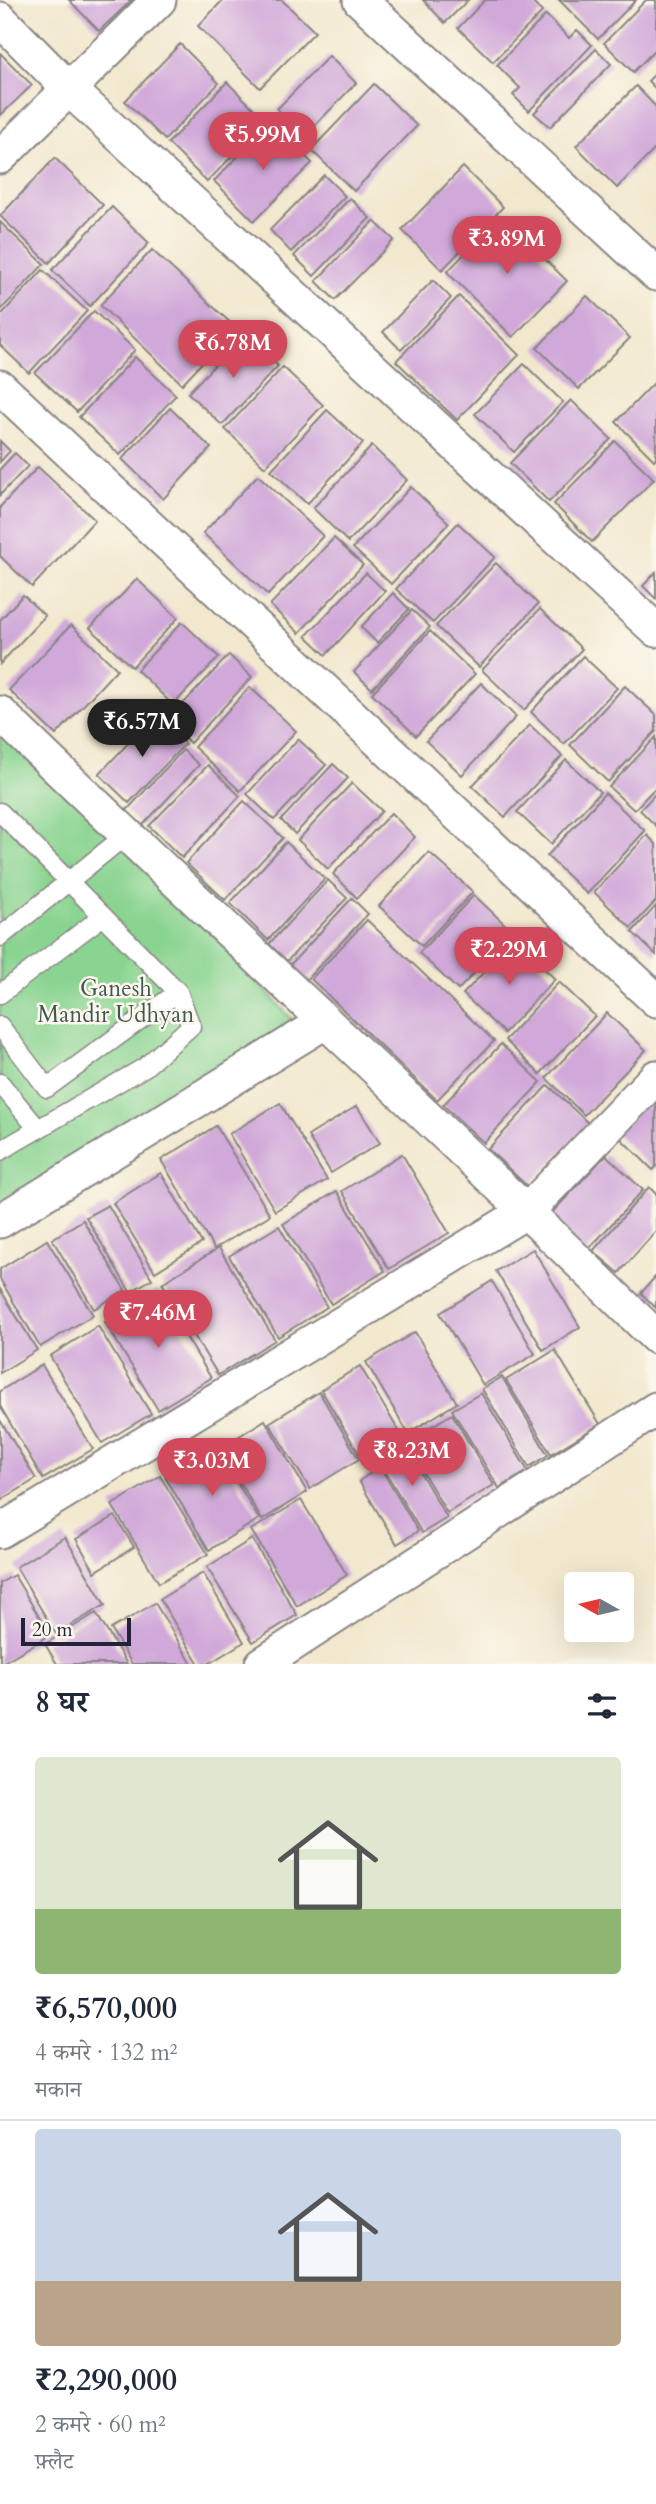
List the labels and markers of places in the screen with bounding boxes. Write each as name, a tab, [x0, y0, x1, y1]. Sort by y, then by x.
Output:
pin: ₹5.99M	[206, 113, 320, 172]
pin: ₹3.89M	[450, 216, 564, 276]
pin: ₹6.78M	[176, 320, 290, 380]
pin: ₹6.57M	[85, 700, 199, 759]
pin: ₹2.29M	[452, 928, 566, 987]
pin: ₹7.46M	[101, 1290, 215, 1350]
pin: ₹8.23M	[355, 1428, 469, 1488]
pin: ₹3.03M	[155, 1438, 269, 1498]

